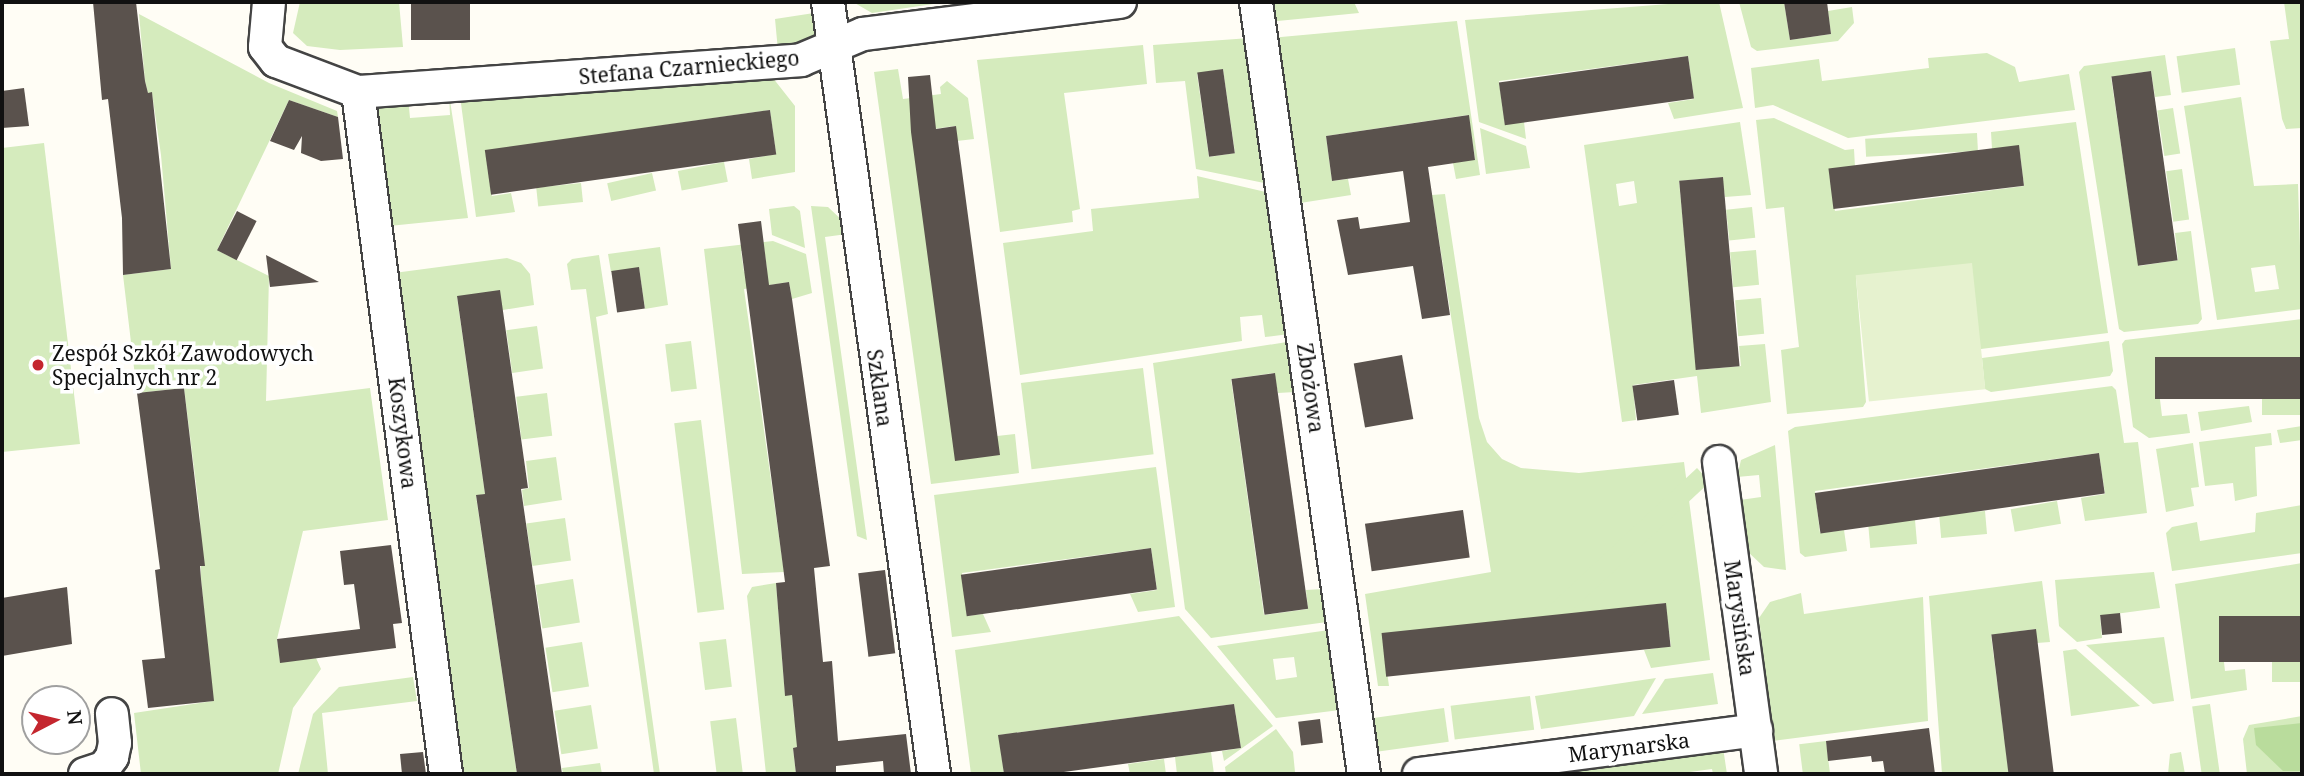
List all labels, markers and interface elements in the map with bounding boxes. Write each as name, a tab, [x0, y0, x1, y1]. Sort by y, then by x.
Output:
street label: Stefana Czarnieckiego	[578, 45, 800, 89]
place label: Zespół Szkół Zawodowych Specjalnych nr 2	[52, 340, 314, 390]
street label: Zbożowa	[1292, 342, 1330, 434]
street label: Szklana	[862, 348, 898, 428]
marker: Zespół Szkół Zawodowych Specjalnych nr 2	[30, 357, 46, 373]
street label: Koszykowa	[384, 376, 422, 490]
street label: Marysińska	[1719, 559, 1761, 677]
north arrow	[21, 685, 91, 755]
text: N	[61, 709, 89, 727]
street label: Marynarska	[1567, 727, 1691, 767]

